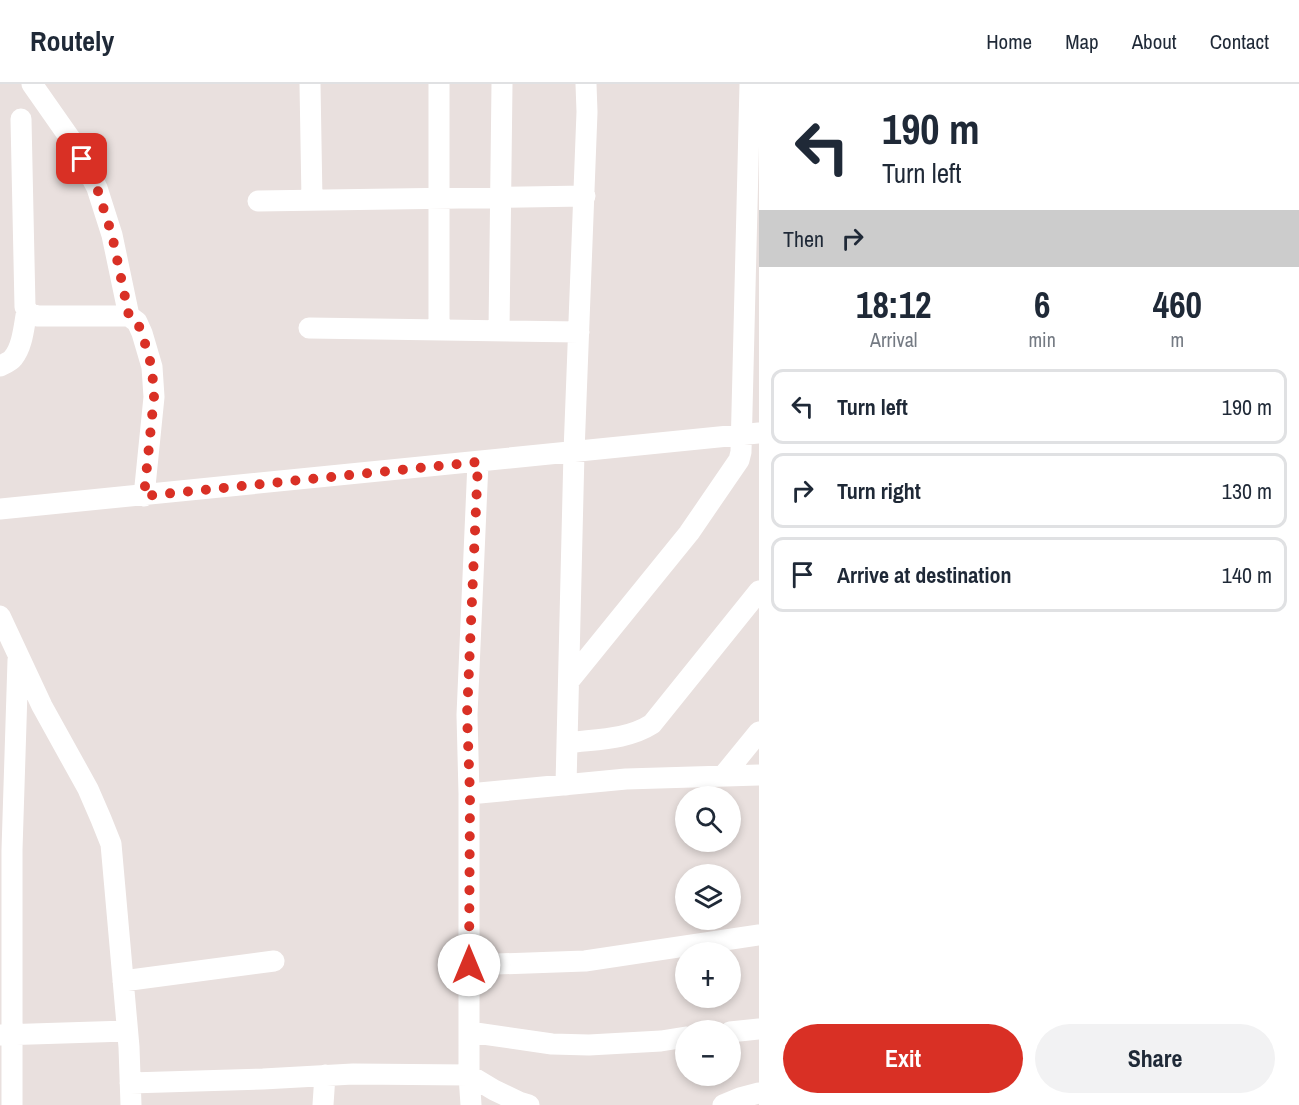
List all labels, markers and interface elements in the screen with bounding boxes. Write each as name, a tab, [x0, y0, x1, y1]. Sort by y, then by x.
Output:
text: Routely	[30, 22, 114, 60]
text: Home	[986, 27, 1032, 56]
text: Map	[1065, 27, 1099, 56]
text: About	[1132, 27, 1177, 56]
text: Contact	[1210, 27, 1269, 56]
text: 190 m	[882, 101, 980, 157]
icon: left	[783, 108, 861, 186]
pin	[56, 133, 107, 184]
icon: arrive	[65, 142, 98, 175]
text: Turn left	[882, 155, 961, 191]
icon: right	[836, 222, 869, 255]
text: Then	[783, 224, 824, 254]
text: 18:12	[856, 281, 931, 329]
text: 6	[1034, 281, 1050, 329]
text: 460	[1153, 281, 1202, 329]
text: Arrival	[870, 326, 917, 353]
text: min	[1028, 326, 1056, 353]
text: m	[1171, 326, 1184, 353]
icon: left	[786, 390, 819, 423]
text: Turn left	[837, 392, 908, 422]
text: 190 m	[1222, 392, 1272, 422]
icon: right	[786, 474, 819, 507]
text: Turn right	[837, 476, 921, 506]
text: 130 m	[1222, 476, 1272, 506]
icon: arrive	[786, 558, 819, 591]
text: Arrive at destination	[837, 560, 1011, 590]
text: 140 m	[1222, 560, 1272, 590]
map controls	[675, 786, 741, 1086]
button: search	[675, 786, 741, 852]
button: layers	[675, 864, 741, 930]
position arrow	[437, 933, 501, 997]
button: +	[675, 942, 741, 1008]
button: −	[675, 1020, 741, 1086]
button: Exit	[783, 1024, 1023, 1093]
button: Share	[1035, 1024, 1275, 1093]

